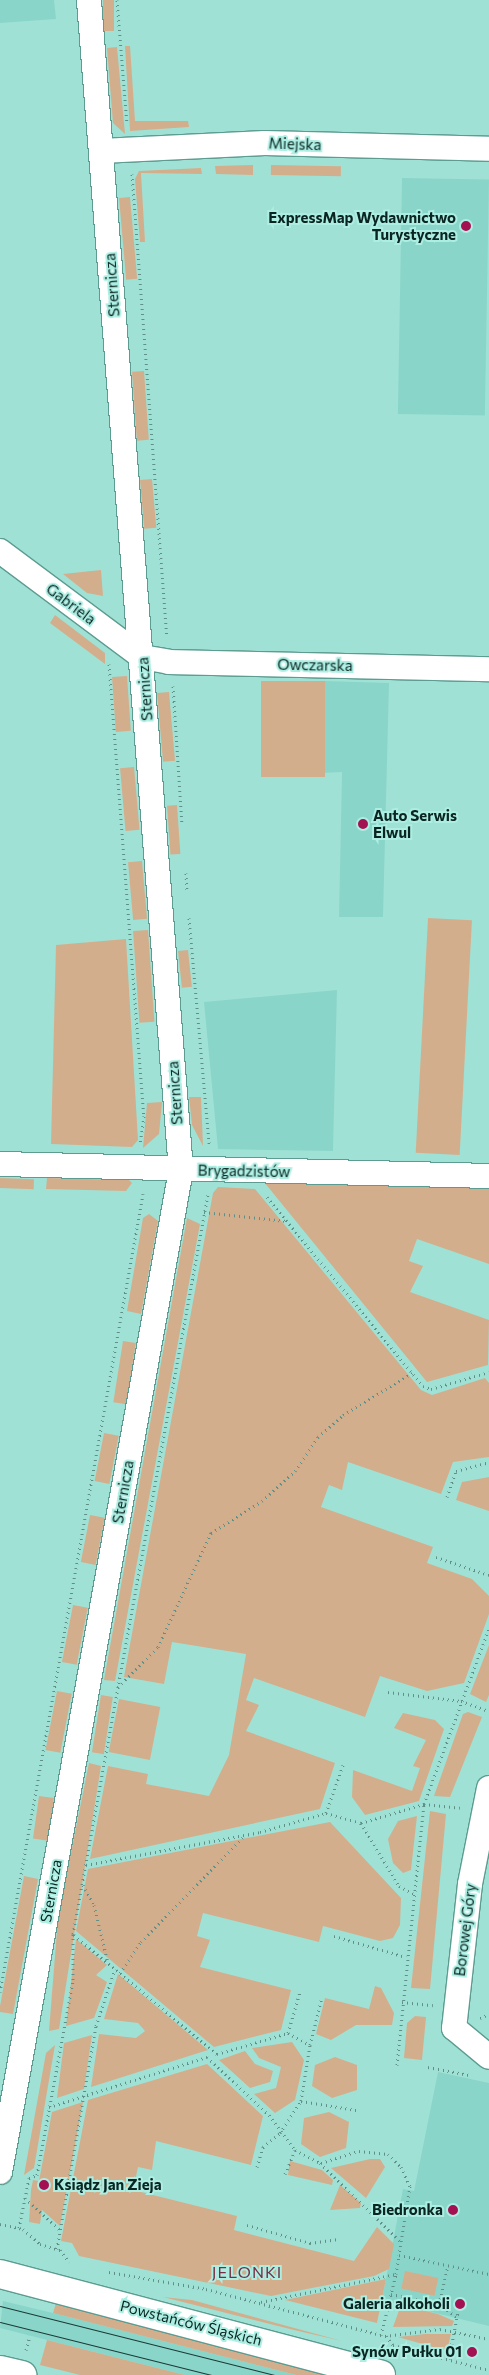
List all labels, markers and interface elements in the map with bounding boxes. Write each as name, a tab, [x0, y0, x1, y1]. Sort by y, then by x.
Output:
street label: Miejska	[268, 134, 322, 154]
place label: ExpressMap Wydawnictwo Turystyczne	[268, 208, 456, 243]
marker: ExpressMap Wydawnictwo Turystyczne	[460, 220, 472, 232]
street label: Sternicza	[101, 253, 123, 317]
street label: Gabriela	[43, 580, 99, 628]
street label: Owczarska	[277, 655, 353, 675]
street label: Sternicza	[134, 657, 156, 721]
place label: Auto Serwis Elwul	[373, 806, 457, 841]
marker: Auto Serwis Elwul	[357, 818, 369, 830]
street label: Sternicza	[164, 1061, 186, 1125]
street label: Brygadzistów	[198, 1161, 290, 1181]
street label: Sternicza	[109, 1459, 137, 1525]
street label: Sternicza	[37, 1858, 65, 1924]
street label: Borowej Góry	[450, 1883, 480, 1977]
place label: Ksiądz Jan Zieja	[54, 2176, 162, 2194]
marker: Ksiądz Jan Zieja	[38, 2179, 50, 2191]
place label: Biedronka	[372, 2201, 443, 2219]
marker: Biedronka	[447, 2204, 459, 2216]
district label: JELONKI	[211, 2262, 283, 2282]
place label: Galeria alkoholi	[343, 2295, 450, 2313]
street label: Powstańców Śląskich	[118, 2297, 264, 2349]
marker: Galeria alkoholi	[454, 2298, 466, 2310]
place label: Synów Pułku 01	[352, 2343, 462, 2361]
marker: Synów Pułku 01	[466, 2346, 478, 2358]

